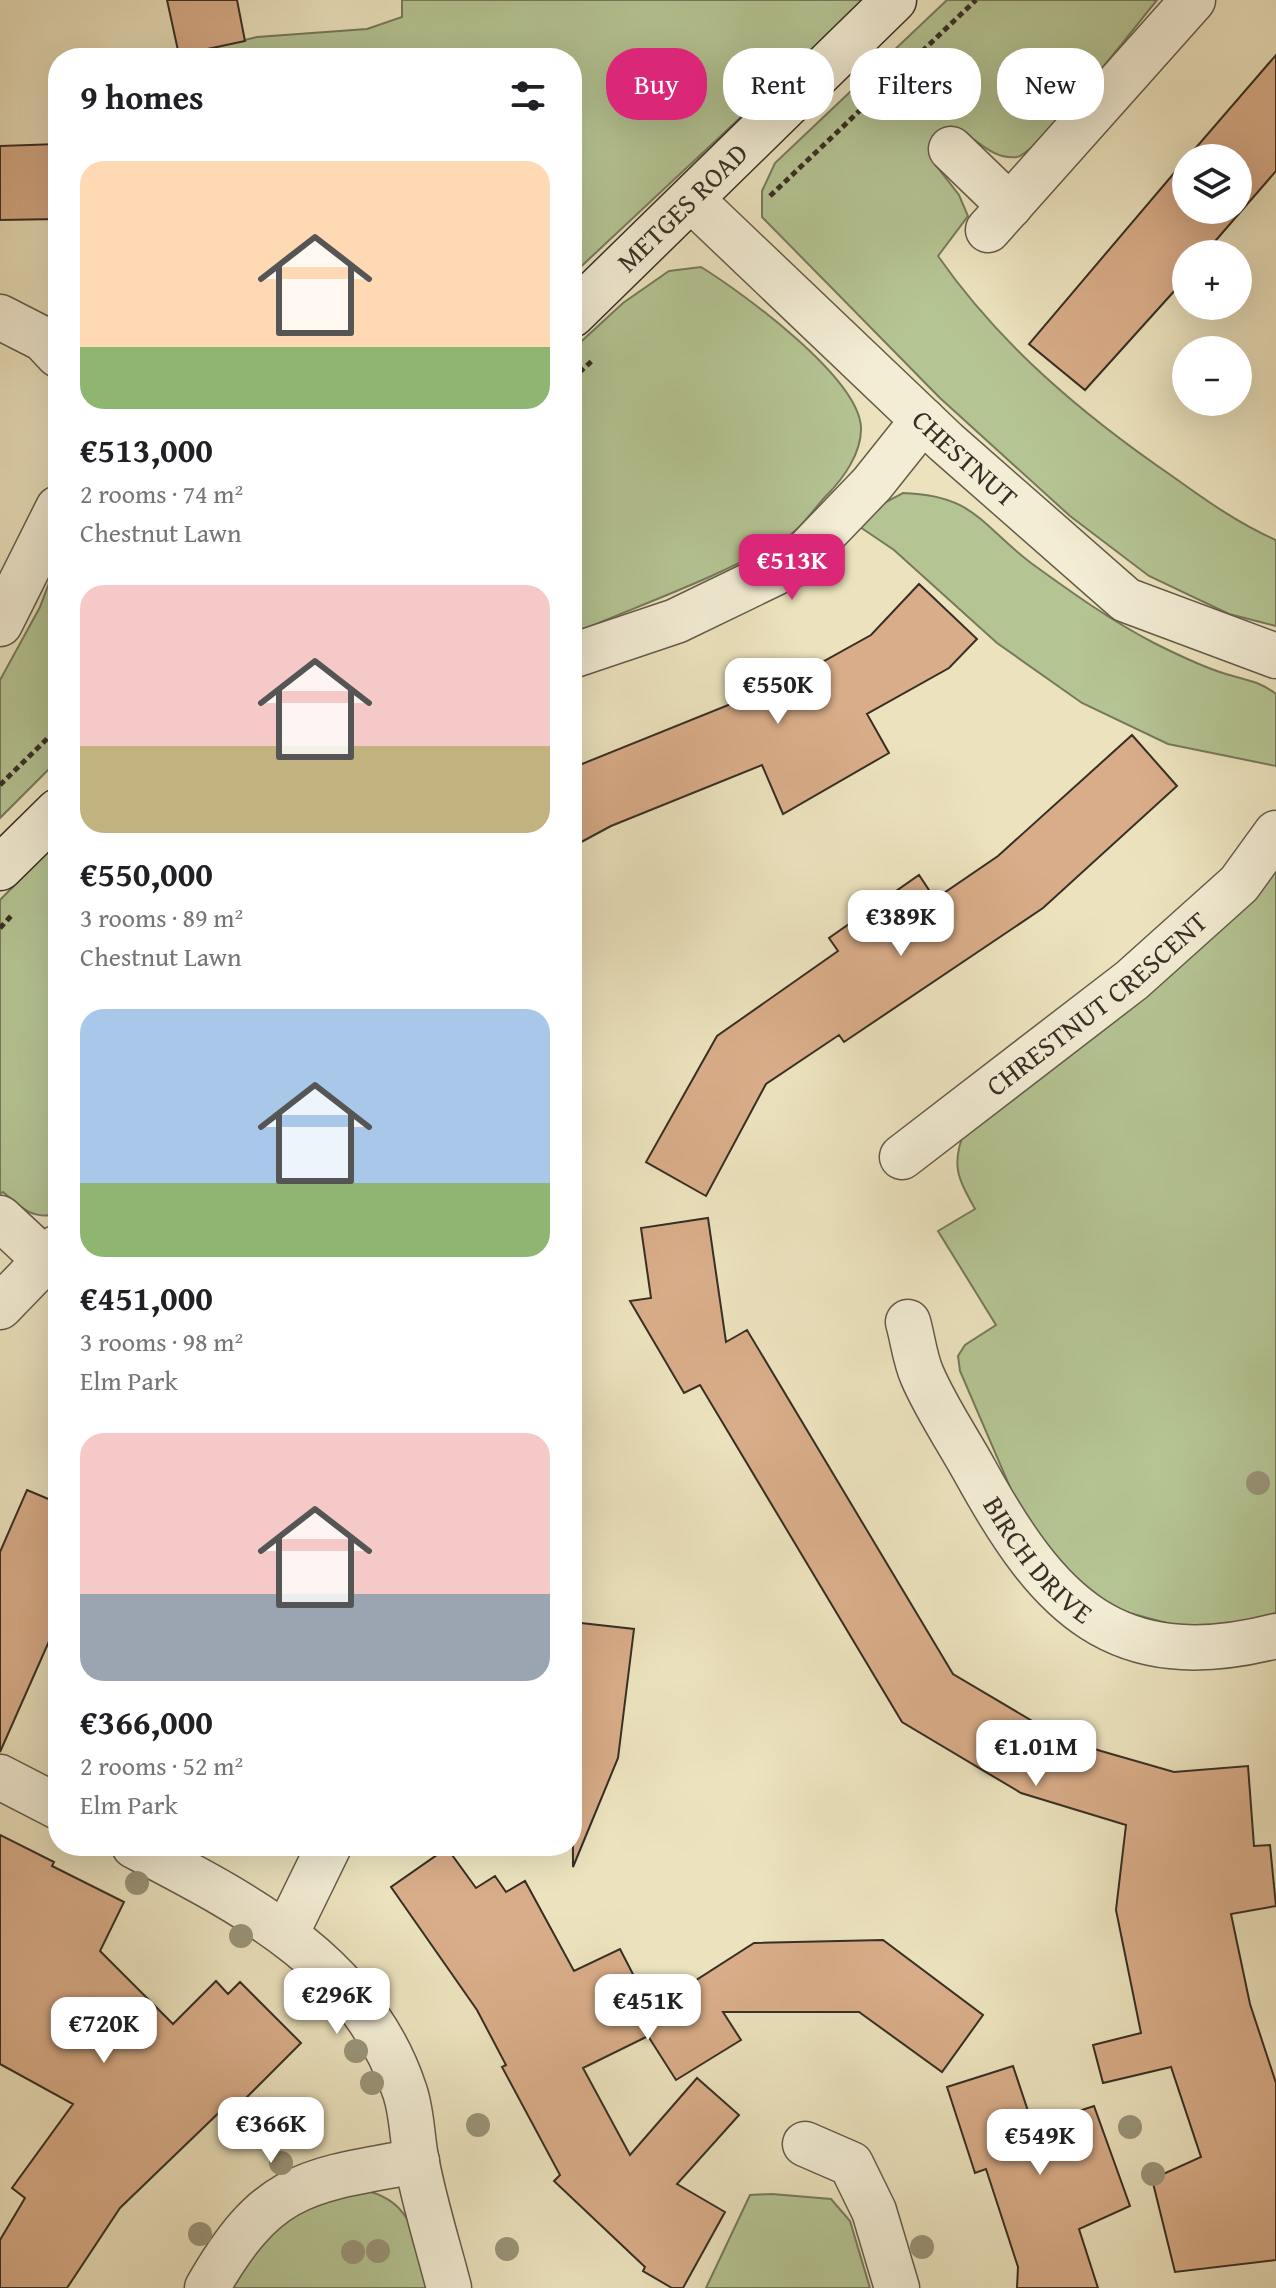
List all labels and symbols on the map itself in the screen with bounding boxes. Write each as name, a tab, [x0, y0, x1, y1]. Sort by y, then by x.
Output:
street label: METGES ROAD	[607, 133, 757, 281]
street label: CHESTNUT	[903, 399, 1028, 517]
pin: €513K	[736, 534, 848, 602]
pin: €550K	[722, 658, 834, 726]
pin: €389K	[845, 890, 957, 958]
street label: CHRESTNUT CRESCENT	[977, 901, 1216, 1105]
street label: BIRCH DRIVE	[974, 1488, 1102, 1633]
pin: €1.01M	[971, 1720, 1101, 1788]
pin: €296K	[281, 1968, 393, 2036]
pin: €451K	[592, 1974, 704, 2042]
pin: €720K	[48, 1997, 160, 2065]
pin: €366K	[215, 2097, 327, 2165]
pin: €549K	[984, 2109, 1096, 2177]

